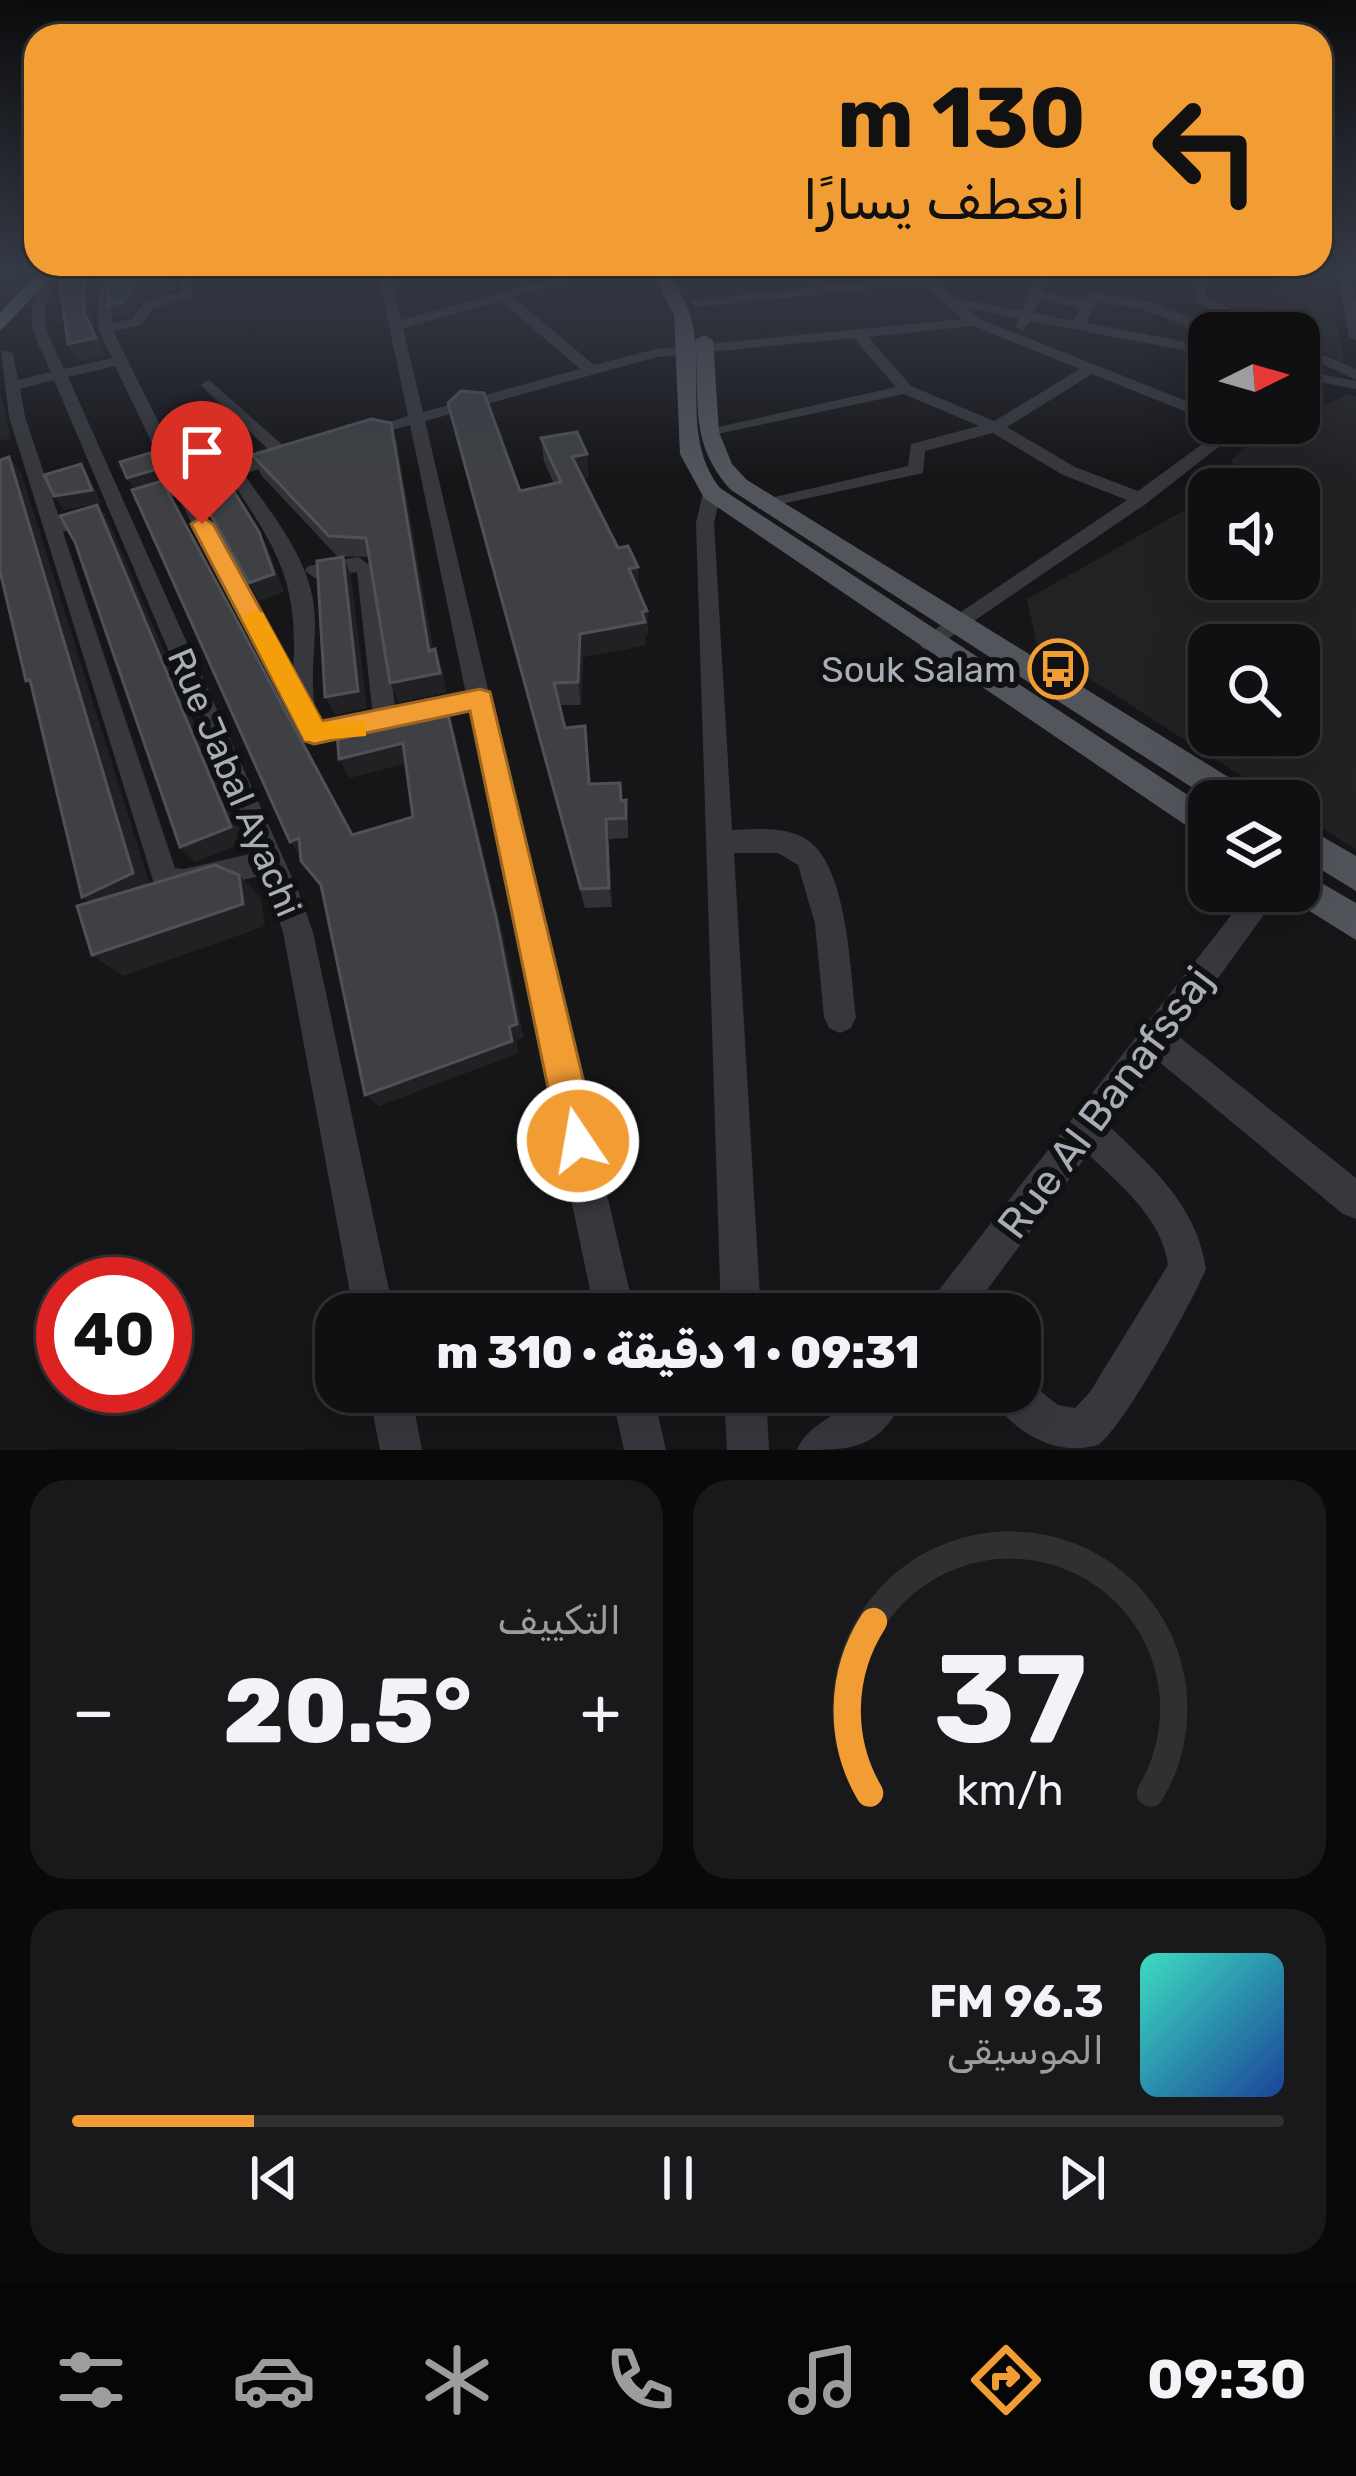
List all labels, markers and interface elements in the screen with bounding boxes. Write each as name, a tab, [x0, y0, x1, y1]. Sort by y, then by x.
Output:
text: 130 m	[837, 68, 1086, 168]
icon: left	[1128, 72, 1284, 228]
text: انعطف يسارًا	[803, 169, 1086, 233]
north arrow	[1188, 312, 1320, 444]
map controls	[1188, 312, 1320, 912]
pin	[151, 401, 253, 524]
icon: arrive	[169, 419, 235, 485]
button: sound	[1188, 468, 1320, 600]
button: search	[1188, 624, 1320, 756]
bus stop icon: Souk Salam	[1027, 638, 1089, 700]
street label: Rue Jabal Ayachi	[159, 642, 310, 923]
place label: Souk Salam	[821, 648, 1016, 691]
button: layers	[1188, 780, 1320, 912]
street label: Rue Al Banafssaj	[987, 957, 1224, 1248]
position arrow	[515, 1078, 641, 1204]
speed limit sign: 40	[36, 1257, 192, 1413]
text: 09:31 · 1 دقيقة · 310 m	[436, 1326, 920, 1379]
text: التكييف	[497, 1598, 621, 1644]
text: 37	[933, 1625, 1086, 1773]
text: 20.5°	[223, 1658, 472, 1765]
text: −	[72, 1672, 115, 1751]
text: +	[580, 1672, 621, 1751]
text: km/h	[956, 1764, 1063, 1815]
text: 96.3 FM	[929, 1975, 1104, 2028]
text: الموسيقى	[947, 2028, 1104, 2074]
icon: previous	[241, 2145, 307, 2211]
icon: pause	[645, 2145, 711, 2211]
icon: next	[1049, 2145, 1115, 2211]
icon: filters	[49, 2338, 133, 2422]
icon: car	[232, 2338, 316, 2422]
icon: climate	[415, 2338, 499, 2422]
icon: phone	[598, 2338, 682, 2422]
icon: music	[781, 2338, 865, 2422]
icon: directions	[964, 2338, 1048, 2422]
text: 09:30	[1147, 2348, 1307, 2412]

